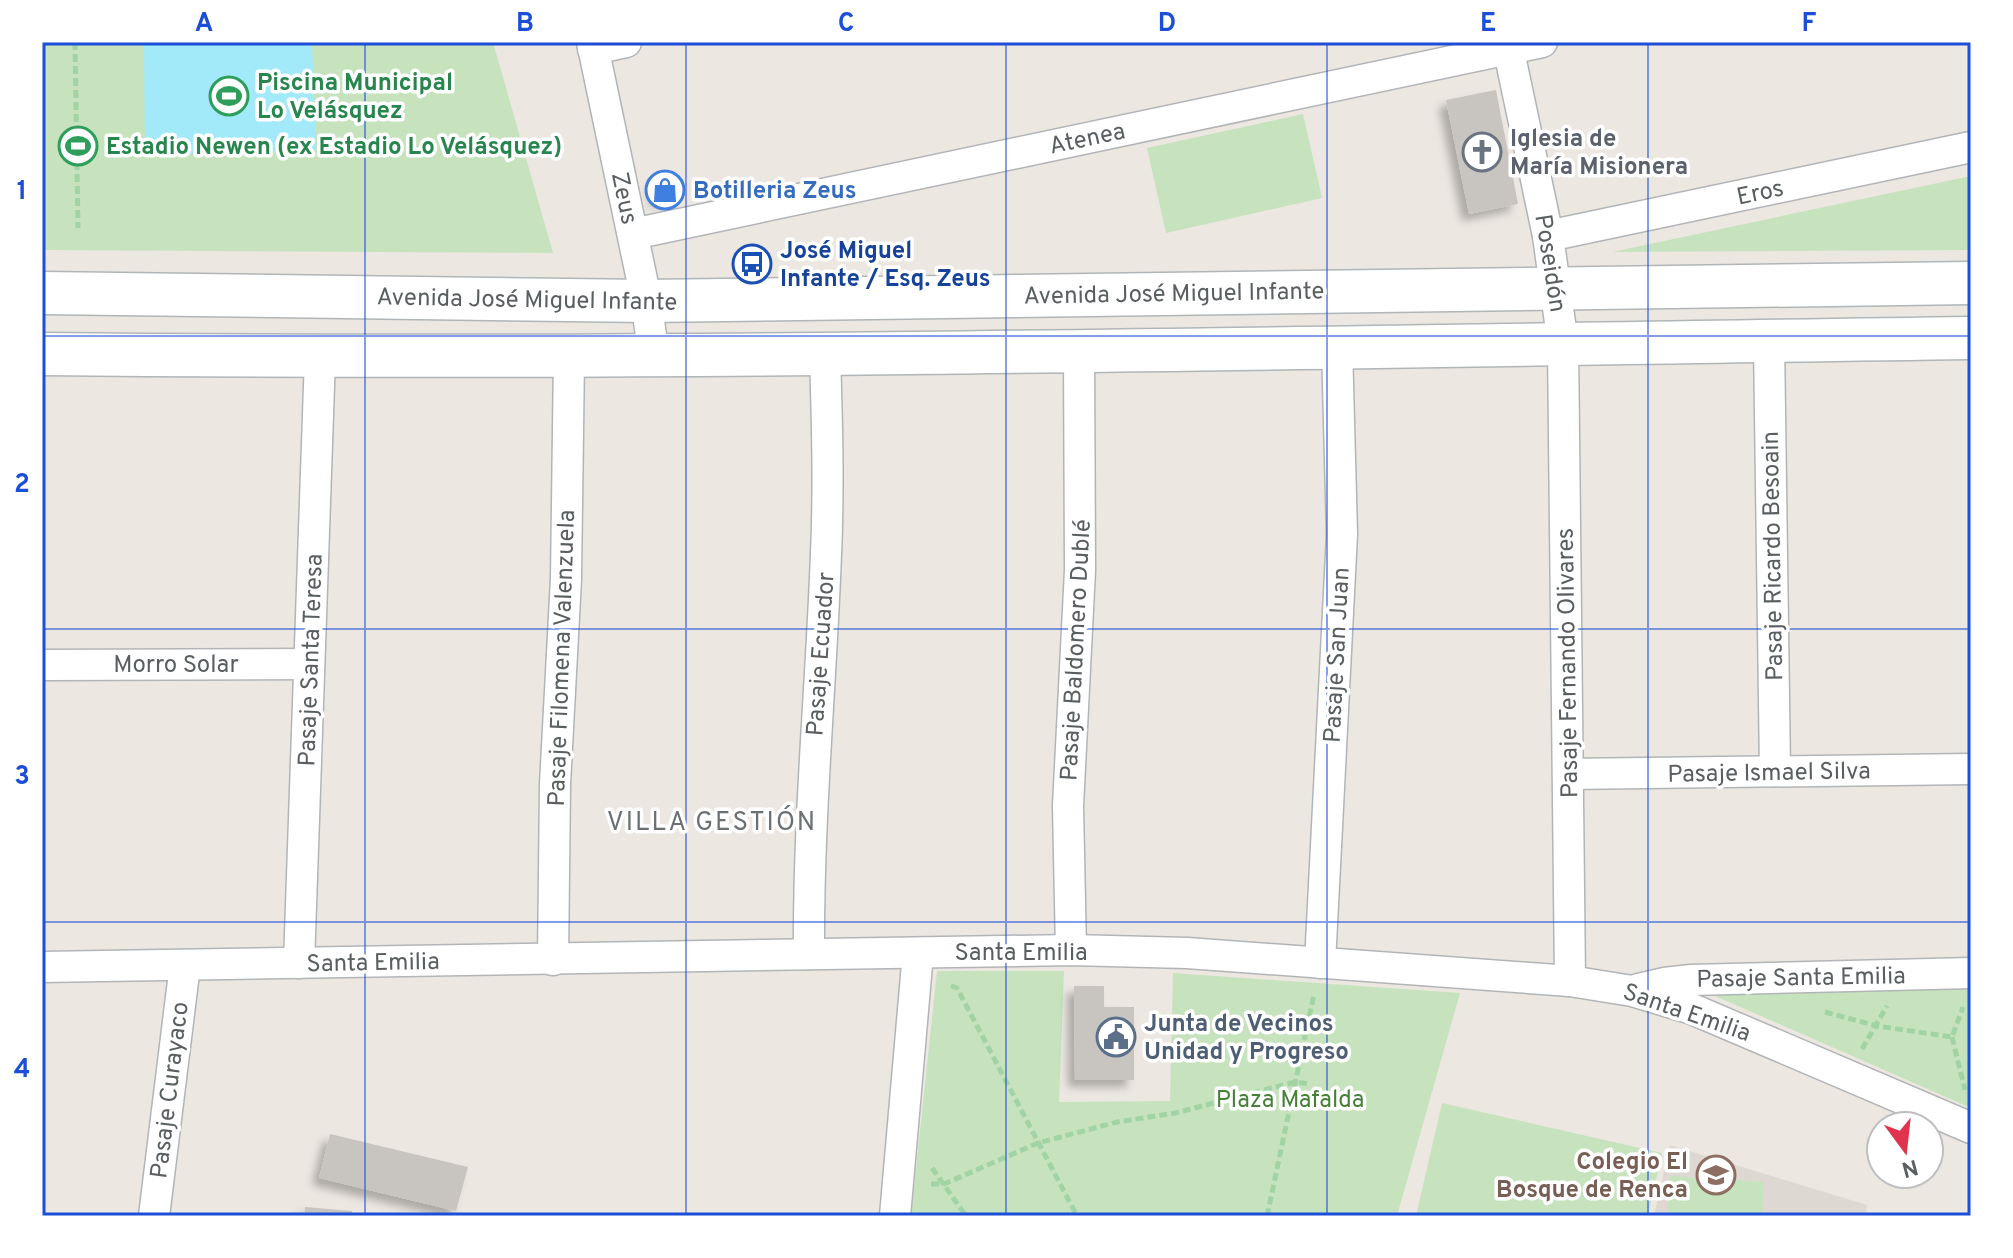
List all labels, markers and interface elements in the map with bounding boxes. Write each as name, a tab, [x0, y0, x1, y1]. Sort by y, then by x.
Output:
text: A	[195, 8, 213, 41]
text: B	[516, 8, 534, 41]
text: C	[838, 8, 854, 41]
text: D	[1158, 8, 1176, 41]
text: E	[1480, 8, 1496, 41]
text: F	[1802, 8, 1817, 41]
place label: Piscina Municipal Lo Velásquez	[257, 69, 453, 127]
sports icon: Piscina Municipal Lo Velásquez	[208, 75, 250, 117]
street label: Atenea	[1047, 117, 1128, 163]
sports icon: Estadio Newen (ex Estadio Lo Velásquez)	[57, 125, 99, 167]
place label: Iglesia de María Misionera	[1510, 125, 1688, 183]
church icon: Iglesia de María Misionera	[1461, 131, 1503, 173]
place label: Estadio Newen (ex Estadio Lo Velásquez)	[106, 133, 562, 163]
street label: Zeus	[603, 169, 643, 227]
shop icon: Botilleria Zeus	[644, 169, 686, 211]
street label: Eros	[1734, 174, 1787, 214]
text: 1	[17, 176, 27, 209]
place label: Botilleria Zeus	[693, 177, 857, 207]
street label: Poseidón	[1526, 212, 1572, 314]
place label: José Miguel Infante / Esq. Zeus	[780, 237, 991, 295]
bus stop icon: José Miguel Infante / Esq. Zeus	[731, 243, 773, 285]
street label: Avenida José Miguel Infante	[1023, 277, 1325, 313]
street label: Avenida José Miguel Infante	[376, 283, 678, 319]
street label: Pasaje Ricardo Besoain	[1757, 431, 1791, 681]
text: 2	[14, 469, 30, 502]
street label: Pasaje Filomena Valenzuela	[543, 509, 583, 807]
street label: Pasaje Baldomero Dublé	[1055, 518, 1099, 782]
street label: Pasaje Fernando Olivares	[1552, 527, 1586, 798]
street label: Pasaje Santa Teresa	[293, 553, 331, 767]
street label: Pasaje San Juan	[1318, 566, 1358, 744]
street label: Pasaje Ecuador	[801, 571, 843, 737]
street label: Morro Solar	[113, 651, 239, 681]
street label: Pasaje Ismael Silva	[1667, 757, 1871, 791]
text: 3	[14, 761, 30, 794]
district label: VILLA GESTIÓN	[607, 805, 817, 840]
street label: Santa Emilia	[954, 939, 1088, 969]
street label: Santa Emilia	[306, 948, 440, 980]
street label: Pasaje Santa Emilia	[1696, 962, 1906, 996]
street label: Santa Emilia	[1618, 978, 1754, 1050]
street label: Pasaje Curayaco	[145, 1000, 197, 1180]
place label: Junta de Vecinos Unidad y Progreso	[1144, 1010, 1349, 1068]
public building icon: Junta de Vecinos Unidad y Progreso	[1095, 1016, 1137, 1058]
text: 4	[14, 1054, 30, 1087]
park label: Plaza Mafalda	[1216, 1086, 1364, 1116]
north arrow	[1865, 1110, 1945, 1190]
place label: Colegio El Bosque de Renca	[1496, 1148, 1688, 1206]
text: N	[1898, 1152, 1921, 1182]
school or university icon: Colegio El Bosque de Renca	[1695, 1154, 1737, 1196]

